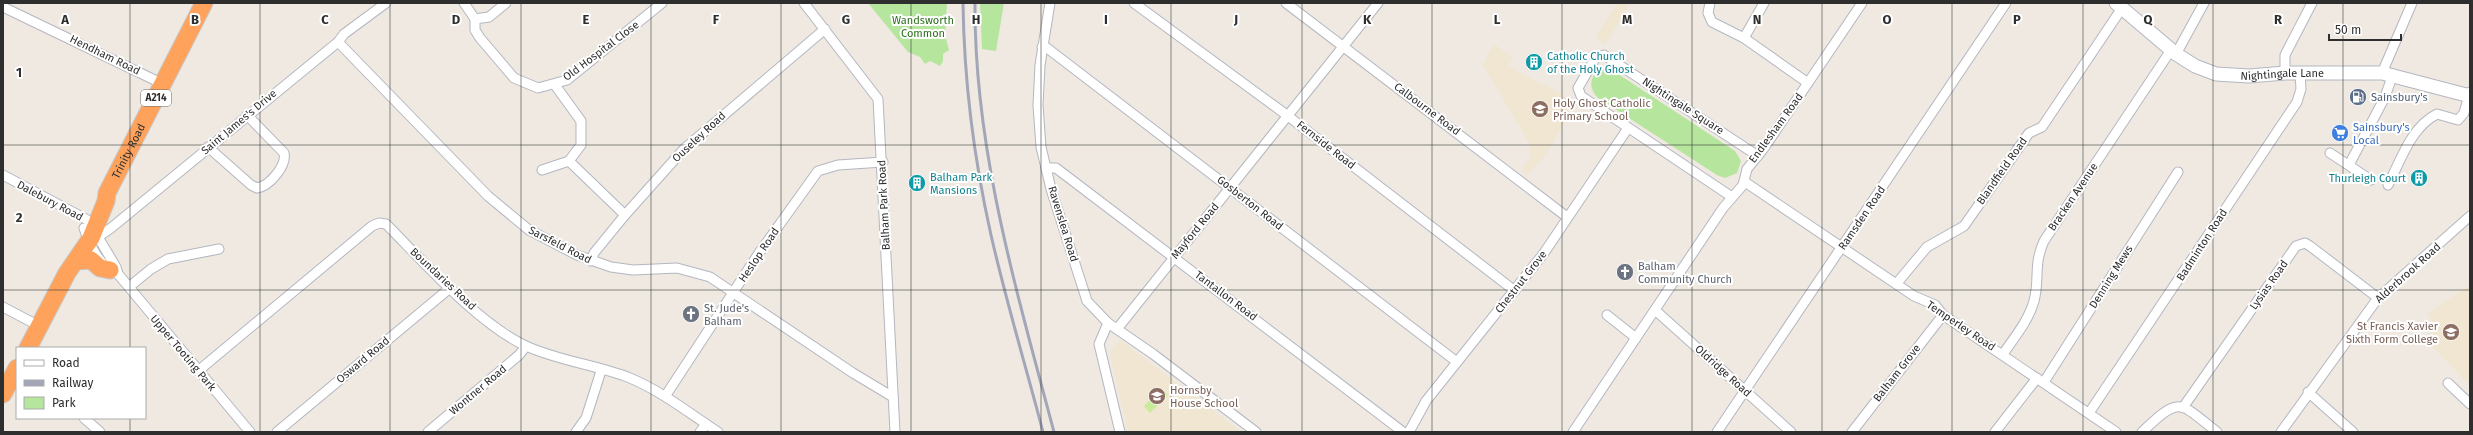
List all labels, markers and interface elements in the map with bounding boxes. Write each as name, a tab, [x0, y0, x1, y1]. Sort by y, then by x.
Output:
text: A	[60, 12, 69, 27]
text: B	[191, 12, 199, 27]
text: C	[321, 12, 329, 27]
text: D	[452, 12, 461, 27]
text: E	[583, 12, 590, 27]
text: F	[713, 12, 720, 27]
text: G	[842, 12, 850, 27]
text: H	[972, 12, 980, 27]
text: I	[1104, 12, 1108, 27]
text: J	[1233, 12, 1238, 27]
text: K	[1363, 12, 1372, 27]
text: L	[1494, 12, 1501, 27]
text: M	[1622, 12, 1632, 27]
text: N	[1753, 12, 1761, 27]
text: O	[1883, 12, 1892, 27]
text: P	[2013, 12, 2021, 27]
text: Q	[2144, 12, 2154, 27]
text: R	[2274, 12, 2283, 27]
park label: Wandsworth Common	[892, 14, 954, 40]
scale bar	[2329, 16, 2401, 42]
street label: Old Hospital Close	[560, 18, 642, 84]
text: 50 m	[2335, 23, 2361, 37]
street label: Hendham Road	[68, 32, 142, 78]
place label: Catholic Church of the Holy Ghost	[1547, 50, 1634, 76]
building icon: Catholic Church of the Holy Ghost	[1524, 52, 1544, 72]
text: 1	[16, 65, 22, 80]
street label: Nightingale Lane	[2240, 67, 2324, 83]
street label: Nightingale Square	[1640, 75, 1726, 137]
street label: Calbourne Road	[1391, 80, 1463, 138]
street label: Saint James's Drive	[199, 87, 279, 157]
fuel station icon: Sainsbury's	[2348, 87, 2368, 107]
road number: A214	[141, 90, 171, 106]
street label: Endlesham Road	[1746, 91, 1806, 165]
place label: Sainsbury's	[2371, 91, 2428, 104]
place label: Holy Ghost Catholic Primary School	[1553, 97, 1651, 123]
school or university icon: Holy Ghost Catholic Primary School	[1530, 99, 1550, 119]
street label: Ouseley Road	[670, 109, 728, 165]
street label: Fernside Road	[1294, 118, 1358, 172]
street label: Trinity Road	[109, 121, 148, 181]
place label: Sainsbury's Local	[2353, 121, 2410, 147]
supermarket icon: Sainsbury's Local	[2330, 123, 2350, 143]
street label: Blandfield Road	[1974, 135, 2030, 207]
street label: Balham Park Road	[875, 159, 893, 251]
street label: Bracken Avenue	[2045, 161, 2101, 233]
building icon: Thurleigh Court	[2409, 168, 2429, 188]
place label: Balham Park Mansions	[930, 171, 993, 197]
place label: Thurleigh Court	[2329, 172, 2406, 185]
building icon: Balham Park Mansions	[907, 173, 927, 193]
street label: Gosberton Road	[1214, 173, 1286, 233]
street label: Dalebury Road	[15, 178, 85, 224]
street label: Ravenslea Road	[1045, 184, 1081, 264]
street label: Ramsden Road	[1836, 184, 1888, 252]
street label: Mayford Road	[1168, 200, 1222, 262]
street label: Badminton Road	[2174, 207, 2230, 283]
text: 2	[16, 210, 23, 225]
street label: Sarsfeld Road	[526, 224, 594, 266]
street label: Heslop Road	[736, 225, 782, 285]
street label: Alderbrook Road	[2373, 240, 2443, 306]
street label: Denning Mews	[2086, 243, 2136, 311]
street label: Boundaries Road	[407, 245, 479, 313]
street label: Chestnut Grove	[1493, 248, 1549, 316]
street label: Lysias Road	[2247, 258, 2291, 312]
place label: Balham Community Church	[1638, 260, 1732, 286]
church icon: Balham Community Church	[1615, 262, 1635, 282]
street label: Tantallon Road	[1192, 268, 1260, 324]
street label: Temperley Road	[1924, 298, 1998, 354]
place label: St. Jude's Balham	[704, 302, 749, 328]
church icon: St. Jude's Balham	[681, 304, 701, 324]
street label: Upper Tooting Park	[147, 312, 219, 394]
place label: St Francis Xavier Sixth Form College	[2346, 320, 2439, 346]
school or university icon: St Francis Xavier Sixth Form College	[2441, 322, 2461, 342]
street label: Osward Road	[334, 334, 392, 386]
street label: Oldridge Road	[1692, 342, 1754, 400]
street label: Balham Grove	[1871, 342, 1923, 404]
legend	[16, 347, 146, 419]
text: Road	[52, 356, 80, 370]
street label: Wontner Road	[447, 362, 509, 418]
text: Railway	[52, 376, 93, 390]
place label: Hornsby House School	[1170, 384, 1238, 410]
school or university icon: Hornsby House School	[1147, 386, 1167, 406]
text: Park	[52, 396, 76, 410]

